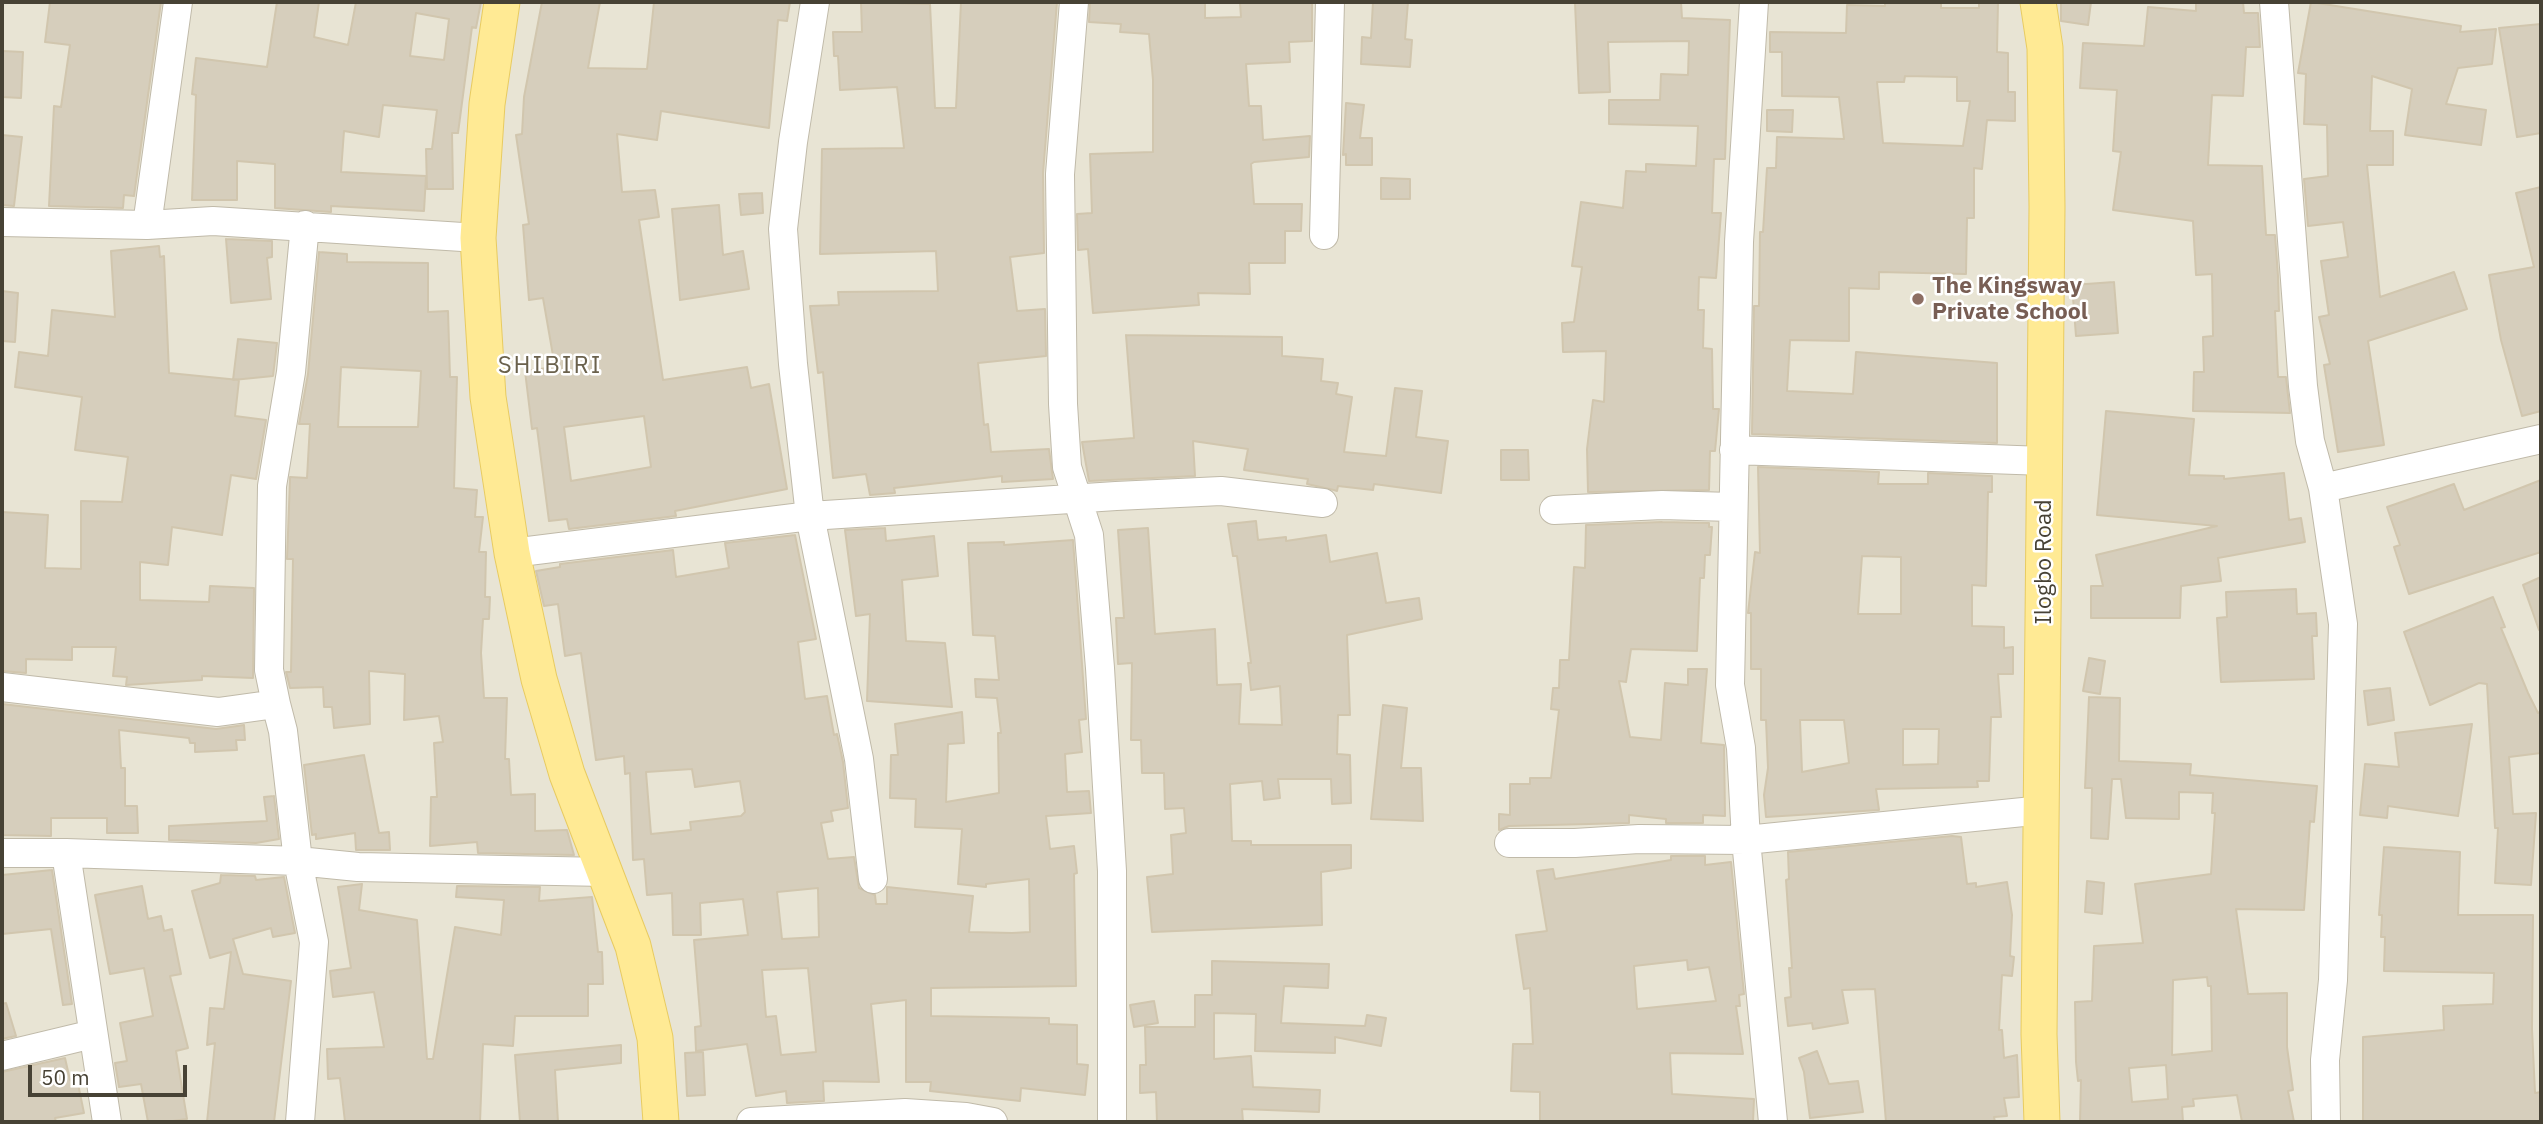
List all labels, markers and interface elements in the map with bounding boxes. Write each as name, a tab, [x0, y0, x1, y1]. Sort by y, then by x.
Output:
place label: The Kingsway Private School	[1932, 272, 2088, 326]
marker: The Kingsway Private School	[1910, 291, 1926, 307]
district label: SHIBIRI	[499, 352, 601, 380]
street label: Ilogbo Road	[2030, 499, 2058, 625]
scale bar	[32, 1050, 191, 1094]
text: 50 m	[41, 1063, 90, 1091]

